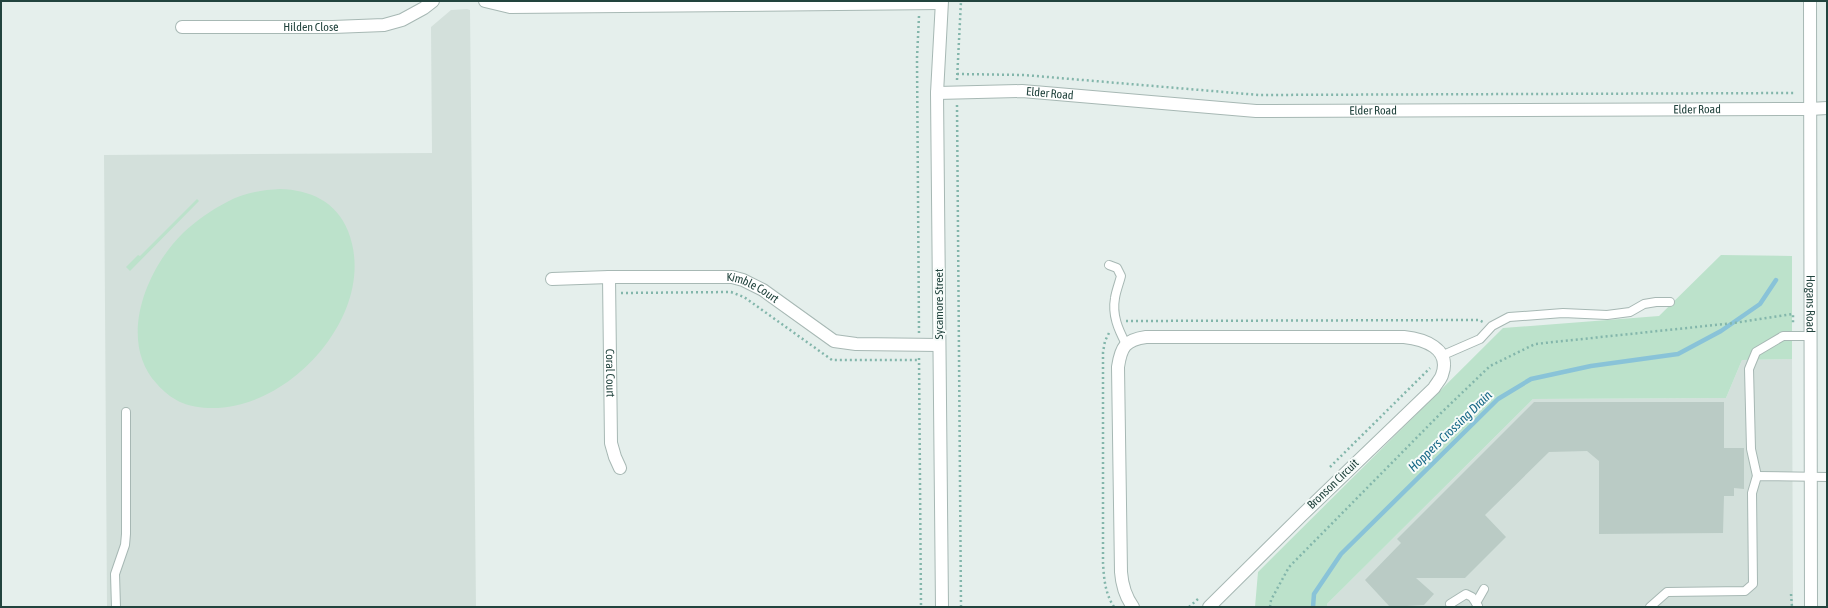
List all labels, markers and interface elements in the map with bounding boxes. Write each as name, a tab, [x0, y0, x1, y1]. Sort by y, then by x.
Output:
street label: Hilden Close	[283, 20, 339, 34]
street label: Elder Road	[1026, 84, 1074, 102]
street label: Elder Road	[1673, 102, 1721, 116]
street label: Elder Road	[1349, 103, 1397, 118]
street label: Sycamore Street	[932, 268, 946, 340]
street label: Kimble Court	[727, 270, 782, 306]
street label: Hogans Road	[1803, 275, 1818, 333]
street label: Coral Court	[603, 349, 617, 398]
water label: Hoppers Crossing Drain	[1405, 387, 1495, 475]
street label: Bronson Circuit	[1304, 456, 1362, 512]

